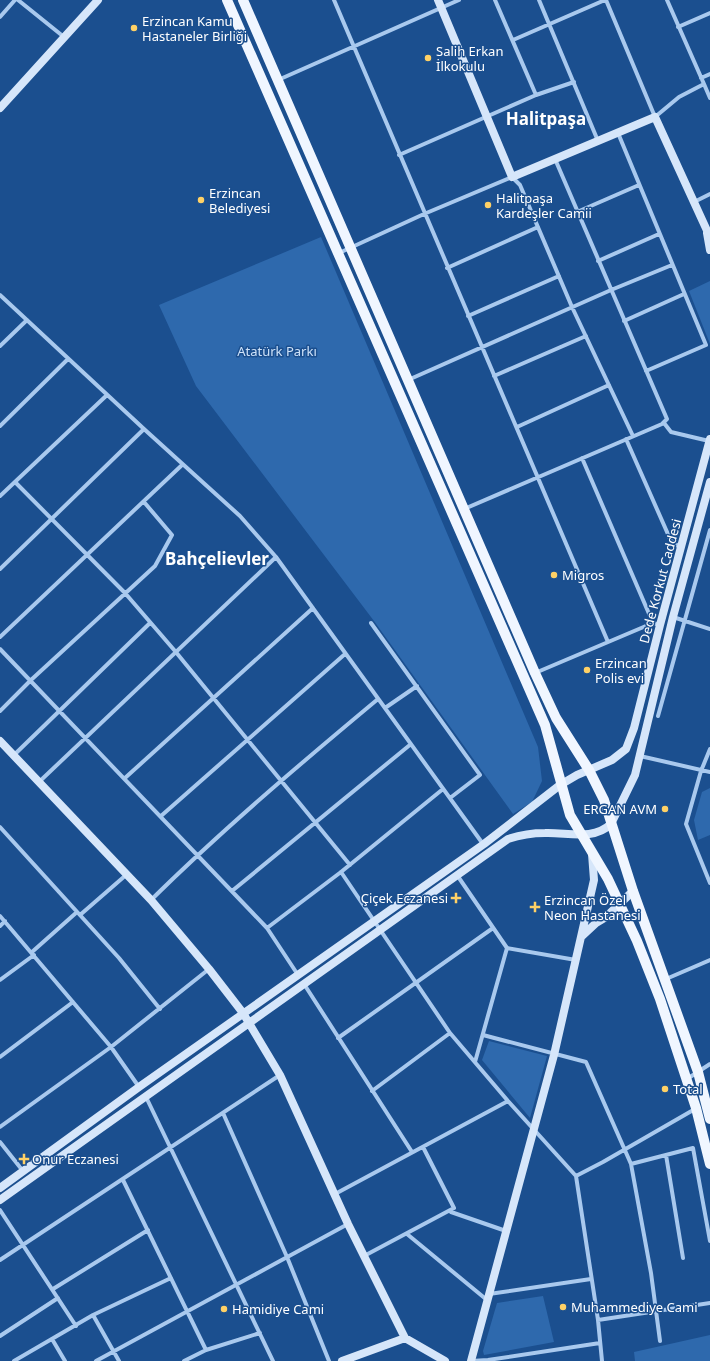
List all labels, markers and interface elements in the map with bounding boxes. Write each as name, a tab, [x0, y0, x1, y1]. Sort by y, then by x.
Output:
place label: Erzincan Kamu Hastaneler Birliği	[142, 12, 247, 45]
marker: Erzincan Kamu Hastaneler Birliği	[129, 23, 139, 33]
place label: Salih Erkan İlkokulu	[436, 42, 503, 75]
marker: Salih Erkan İlkokulu	[423, 53, 433, 63]
district label: Halitpaşa	[506, 107, 586, 130]
place label: Erzincan Belediyesi	[209, 184, 270, 217]
place label: Halitpaşa Kardeşler Camii	[496, 189, 592, 222]
marker: Erzincan Belediyesi	[196, 195, 206, 205]
marker: Halitpaşa Kardeşler Camii	[483, 200, 493, 210]
park label: Atatürk Parkı	[237, 342, 317, 360]
street label: Dede Korkut Caddesi	[635, 517, 685, 645]
district label: Bahçelievler	[165, 547, 269, 570]
place label: Migros	[562, 566, 604, 584]
marker: Migros	[549, 570, 559, 580]
place label: Erzincan Polis evi	[595, 654, 647, 687]
marker: Erzincan Polis evi	[582, 665, 592, 675]
place label: ERGAN AVM	[583, 800, 657, 818]
marker: ERGAN AVM	[660, 804, 670, 814]
place label: Çiçek Eczanesi	[361, 889, 448, 907]
place label: Erzincan Özel Neon Hastanesi	[544, 891, 641, 924]
marker: Çiçek Eczanesi	[451, 893, 461, 903]
marker: Erzincan Özel Neon Hastanesi	[529, 901, 541, 913]
place label: Total	[673, 1080, 703, 1098]
marker: Total	[660, 1084, 670, 1094]
place label: Onur Eczanesi	[32, 1150, 119, 1168]
marker: Onur Eczanesi	[19, 1154, 29, 1164]
place label: Muhammediye Cami	[571, 1298, 698, 1316]
place label: Hamidiye Cami	[232, 1300, 324, 1318]
marker: Muhammediye Cami	[558, 1302, 568, 1312]
marker: Hamidiye Cami	[219, 1304, 229, 1314]

